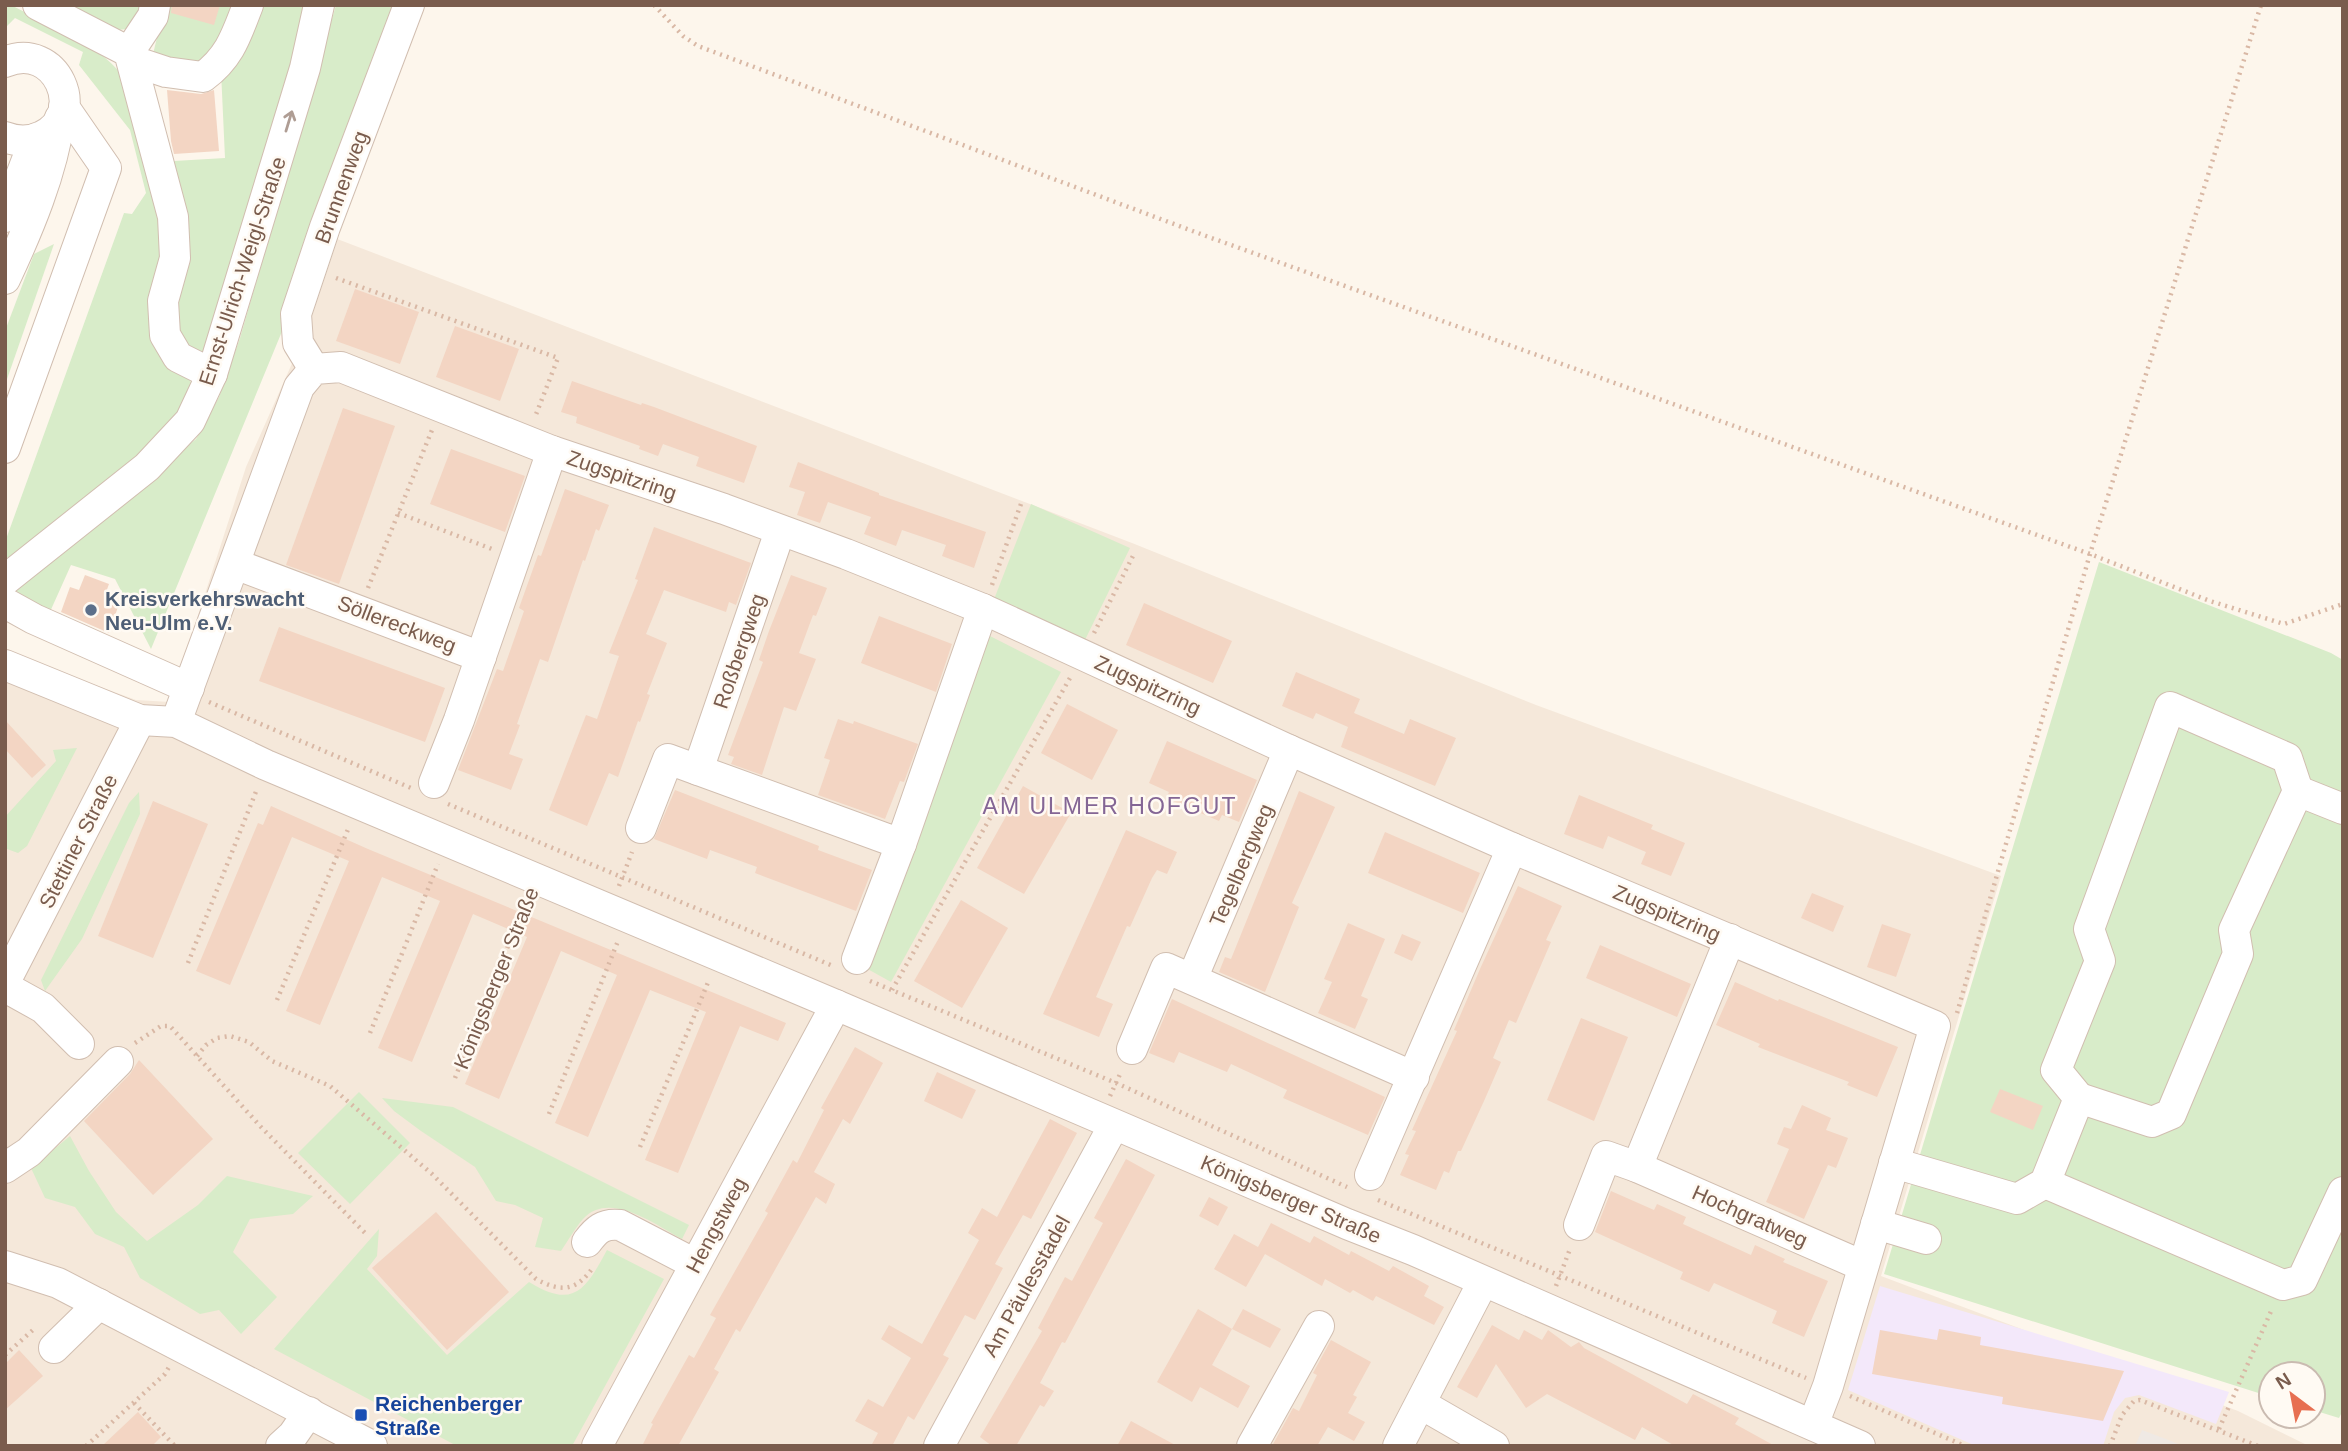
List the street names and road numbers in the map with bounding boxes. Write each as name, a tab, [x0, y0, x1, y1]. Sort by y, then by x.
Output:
street label: Brunnenweg	[310, 128, 372, 246]
street label: Ernst-Ulrich-Weigl-Straße	[194, 154, 290, 388]
street label: Zugspitzring	[564, 446, 680, 504]
street label: Roßbergweg	[709, 590, 769, 712]
street label: Söllereckweg	[335, 591, 459, 657]
street label: Zugspitzring	[1091, 650, 1205, 720]
street label: Stettiner Straße	[34, 770, 122, 912]
street label: Tegelbergweg	[1205, 800, 1277, 930]
street label: Zugspitzring	[1610, 880, 1724, 946]
street label: Königsberger Straße	[449, 884, 543, 1072]
street label: Königsberger Straße	[1197, 1151, 1385, 1247]
street label: Hengstweg	[681, 1173, 751, 1277]
street label: Hochgratweg	[1689, 1180, 1811, 1252]
street label: Am Päulesstadel	[978, 1212, 1074, 1360]

